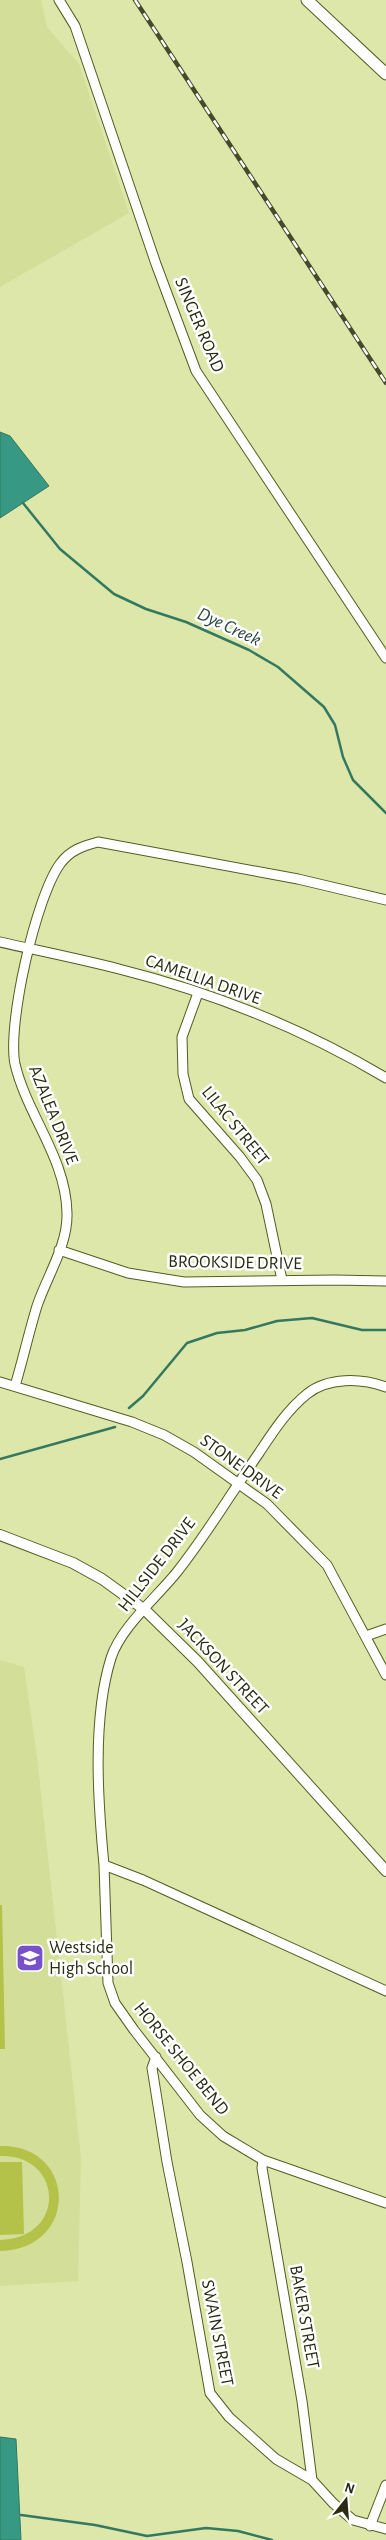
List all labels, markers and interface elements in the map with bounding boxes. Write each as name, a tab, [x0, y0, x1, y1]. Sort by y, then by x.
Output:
street label: SINGER ROAD	[171, 275, 227, 375]
water label: Dye Creek	[194, 604, 264, 650]
street label: CAMELLIA DRIVE	[143, 952, 263, 1008]
street label: AZALEA DRIVE	[25, 1063, 81, 1167]
street label: LILAC STREET	[198, 1083, 272, 1169]
street label: BROOKSIDE DRIVE	[168, 1253, 302, 1273]
street label: STONE DRIVE	[197, 1431, 286, 1503]
street label: HILLSIDE DRIVE	[115, 1514, 199, 1615]
street label: JACKSON STREET	[174, 1616, 272, 1718]
place label: Westside High School	[49, 1939, 133, 1978]
school or university icon: Westside High School	[15, 1943, 45, 1973]
street label: HORSE SHOE BEND	[130, 1999, 232, 2119]
street label: BAKER STREET	[286, 2264, 322, 2370]
street label: SWAIN STREET	[198, 2278, 236, 2388]
north arrow	[321, 2475, 371, 2525]
text: N	[343, 2480, 356, 2497]

